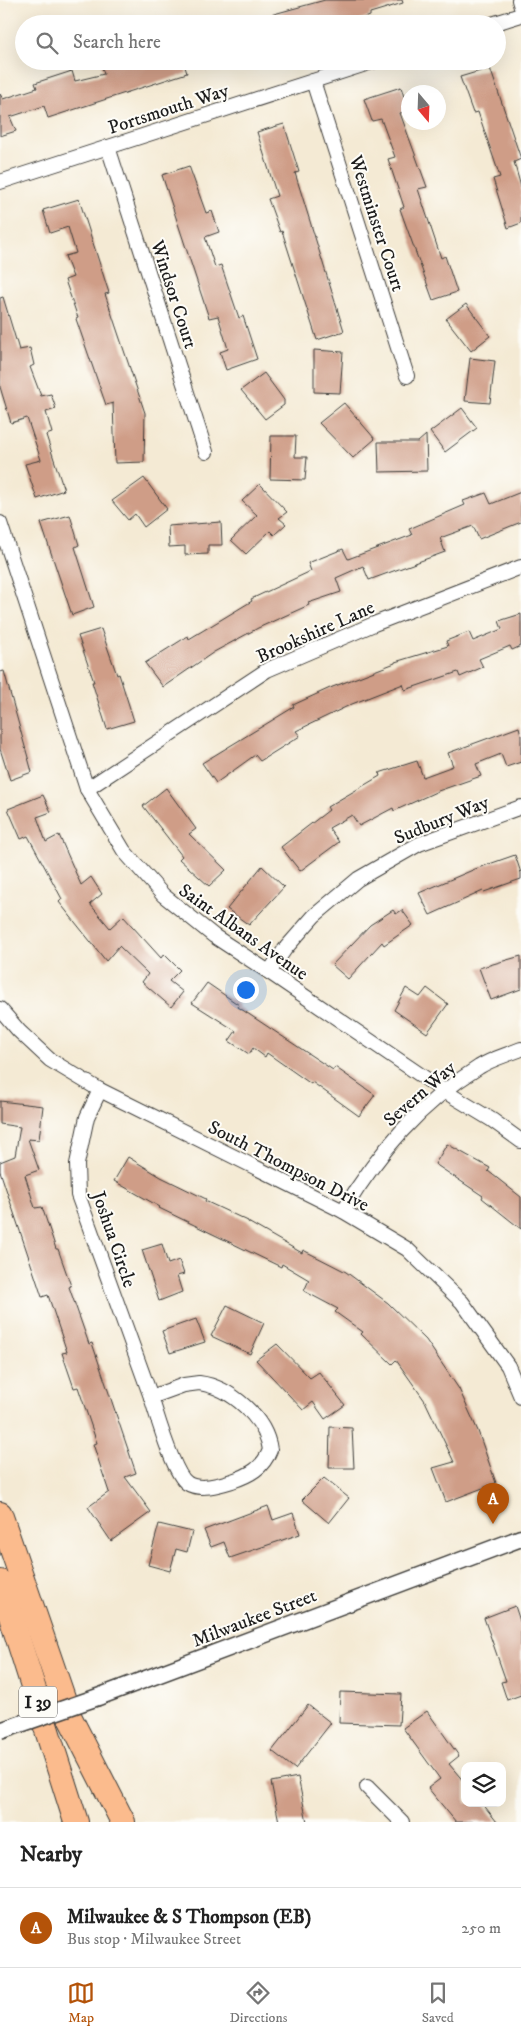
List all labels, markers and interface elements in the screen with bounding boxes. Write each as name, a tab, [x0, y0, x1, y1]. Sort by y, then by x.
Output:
search box	[15, 15, 506, 70]
icon: search	[33, 29, 61, 57]
text: Search here	[73, 31, 161, 54]
street label: Portsmouth Way	[105, 79, 233, 140]
north arrow	[401, 85, 446, 130]
street label: Westminster Court	[343, 152, 409, 294]
street label: Windsor Court	[145, 236, 202, 352]
street label: Brookshire Lane	[253, 596, 378, 669]
street label: Sudbury Way	[391, 791, 493, 850]
street label: Saint Albans Avenue	[174, 879, 312, 986]
your location	[233, 977, 259, 1003]
street label: Severn Way	[379, 1056, 462, 1132]
street label: South Thompson Drive	[204, 1116, 373, 1217]
street label: Joshua Circle	[86, 1187, 141, 1291]
pin: A	[477, 1483, 509, 1524]
street label: Milwaukee Street	[189, 1584, 320, 1653]
road number: I 39	[19, 1686, 57, 1718]
map controls	[461, 1762, 506, 1807]
button: layers	[461, 1762, 506, 1807]
text: Nearby	[20, 1842, 82, 1868]
text: Milwaukee & S Thompson (EB)	[67, 1906, 311, 1929]
text: A	[31, 1918, 41, 1938]
text: 250 m	[461, 1918, 501, 1938]
text: Bus stop · Milwaukee Street	[67, 1929, 241, 1949]
tab: Map	[67, 1979, 95, 2027]
tab: Directions	[229, 1979, 287, 2027]
tab: Saved	[422, 1979, 454, 2027]

